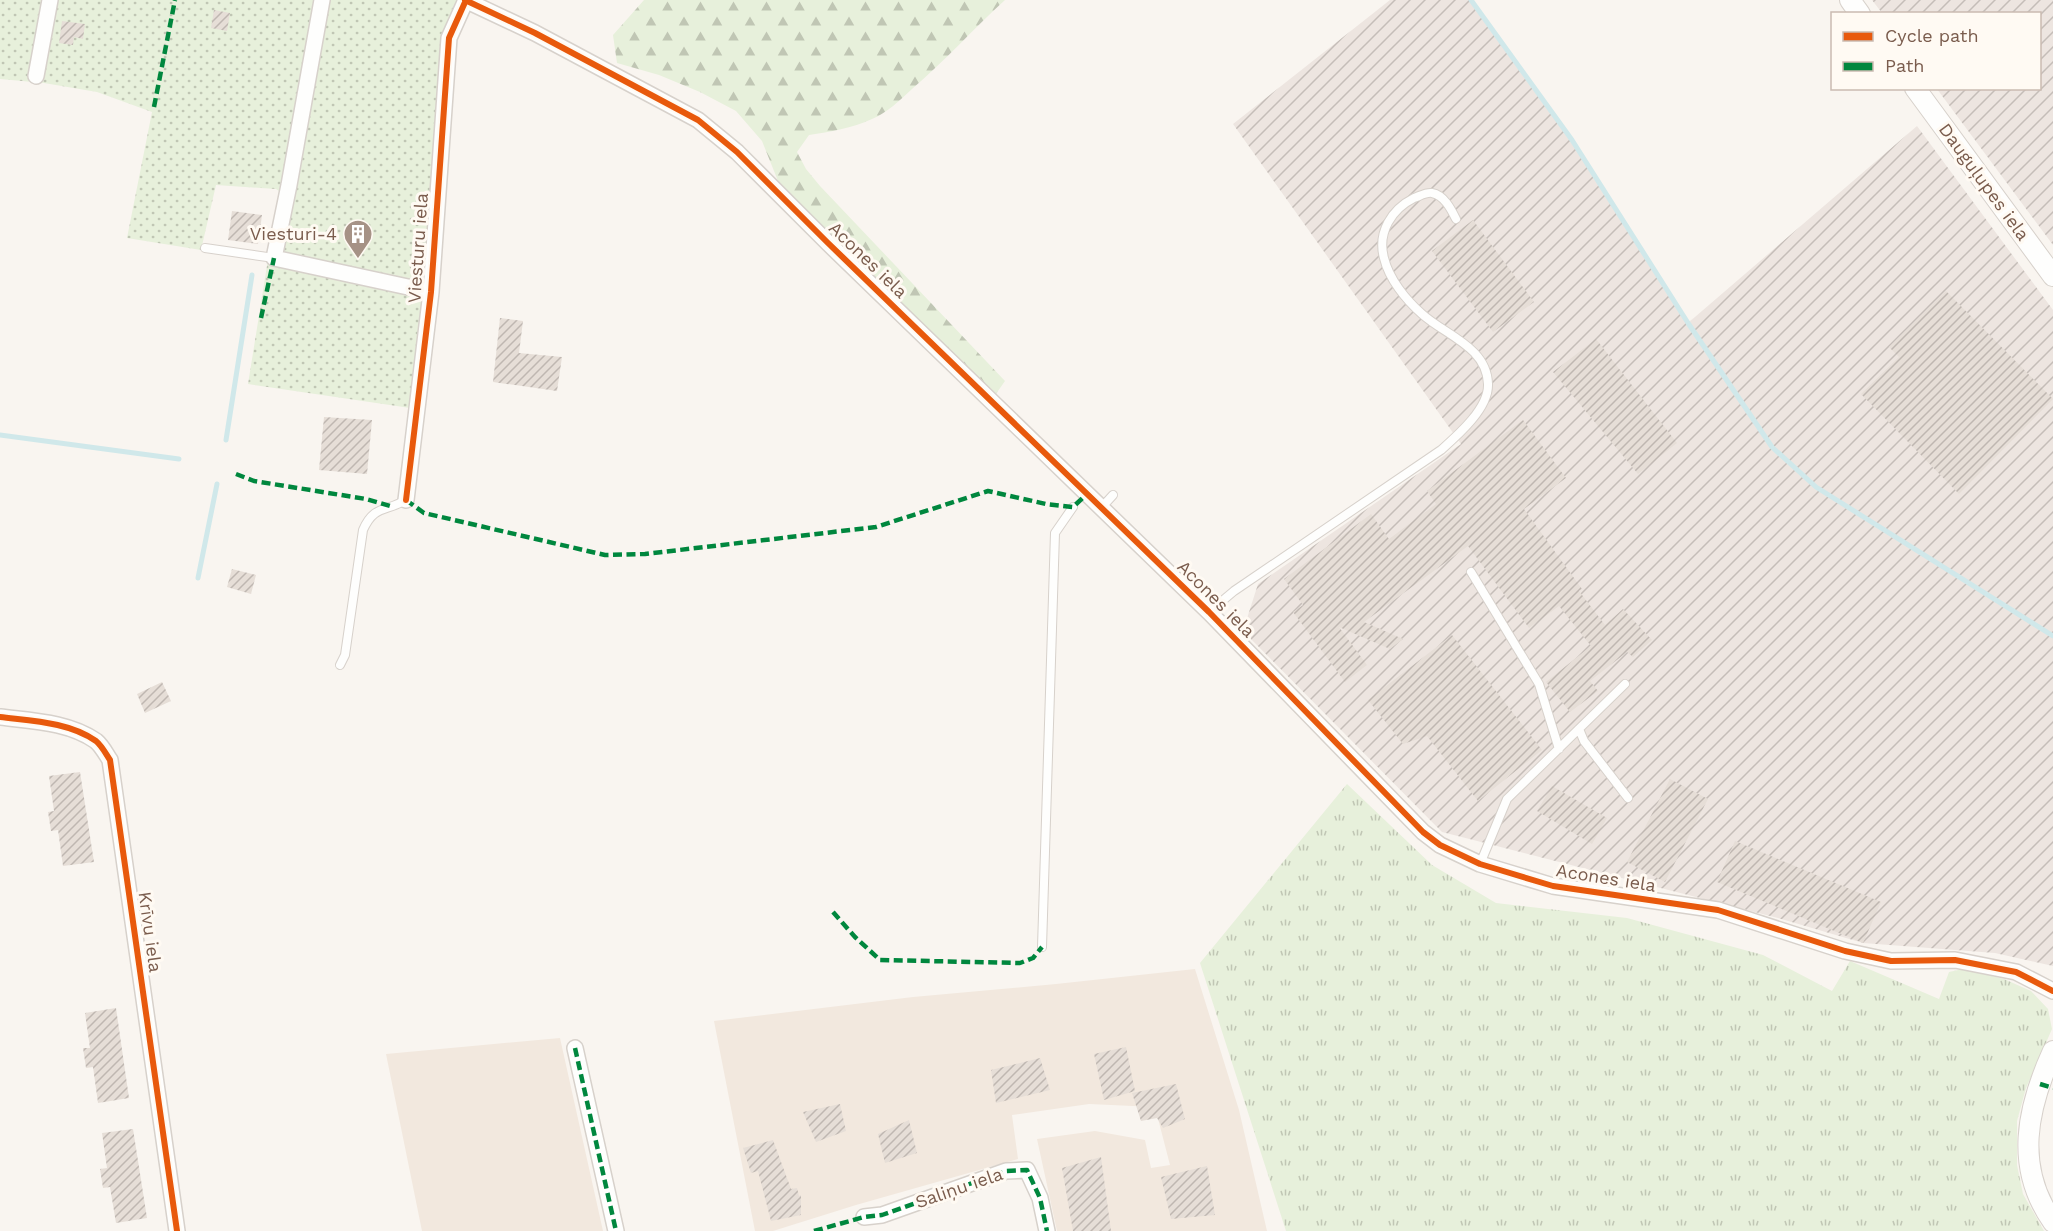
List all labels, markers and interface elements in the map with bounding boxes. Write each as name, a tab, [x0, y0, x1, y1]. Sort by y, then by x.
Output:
legend	[1831, 12, 2041, 90]
text: Cycle path	[1885, 25, 1979, 46]
text: Path	[1885, 55, 1925, 76]
street label: Dauguļupes iela	[1935, 119, 2034, 244]
street label: Viesturu iela	[403, 192, 432, 304]
street label: Acones iela	[825, 217, 912, 302]
building icon: Viesturi-4	[342, 218, 374, 260]
place label: Viesturi-4	[250, 223, 337, 244]
street label: Acones iela	[1173, 556, 1259, 642]
street label: Acones iela	[1555, 859, 1657, 896]
street label: Krīvu iela	[134, 890, 167, 974]
street label: Saliņu iela	[912, 1163, 1005, 1212]

